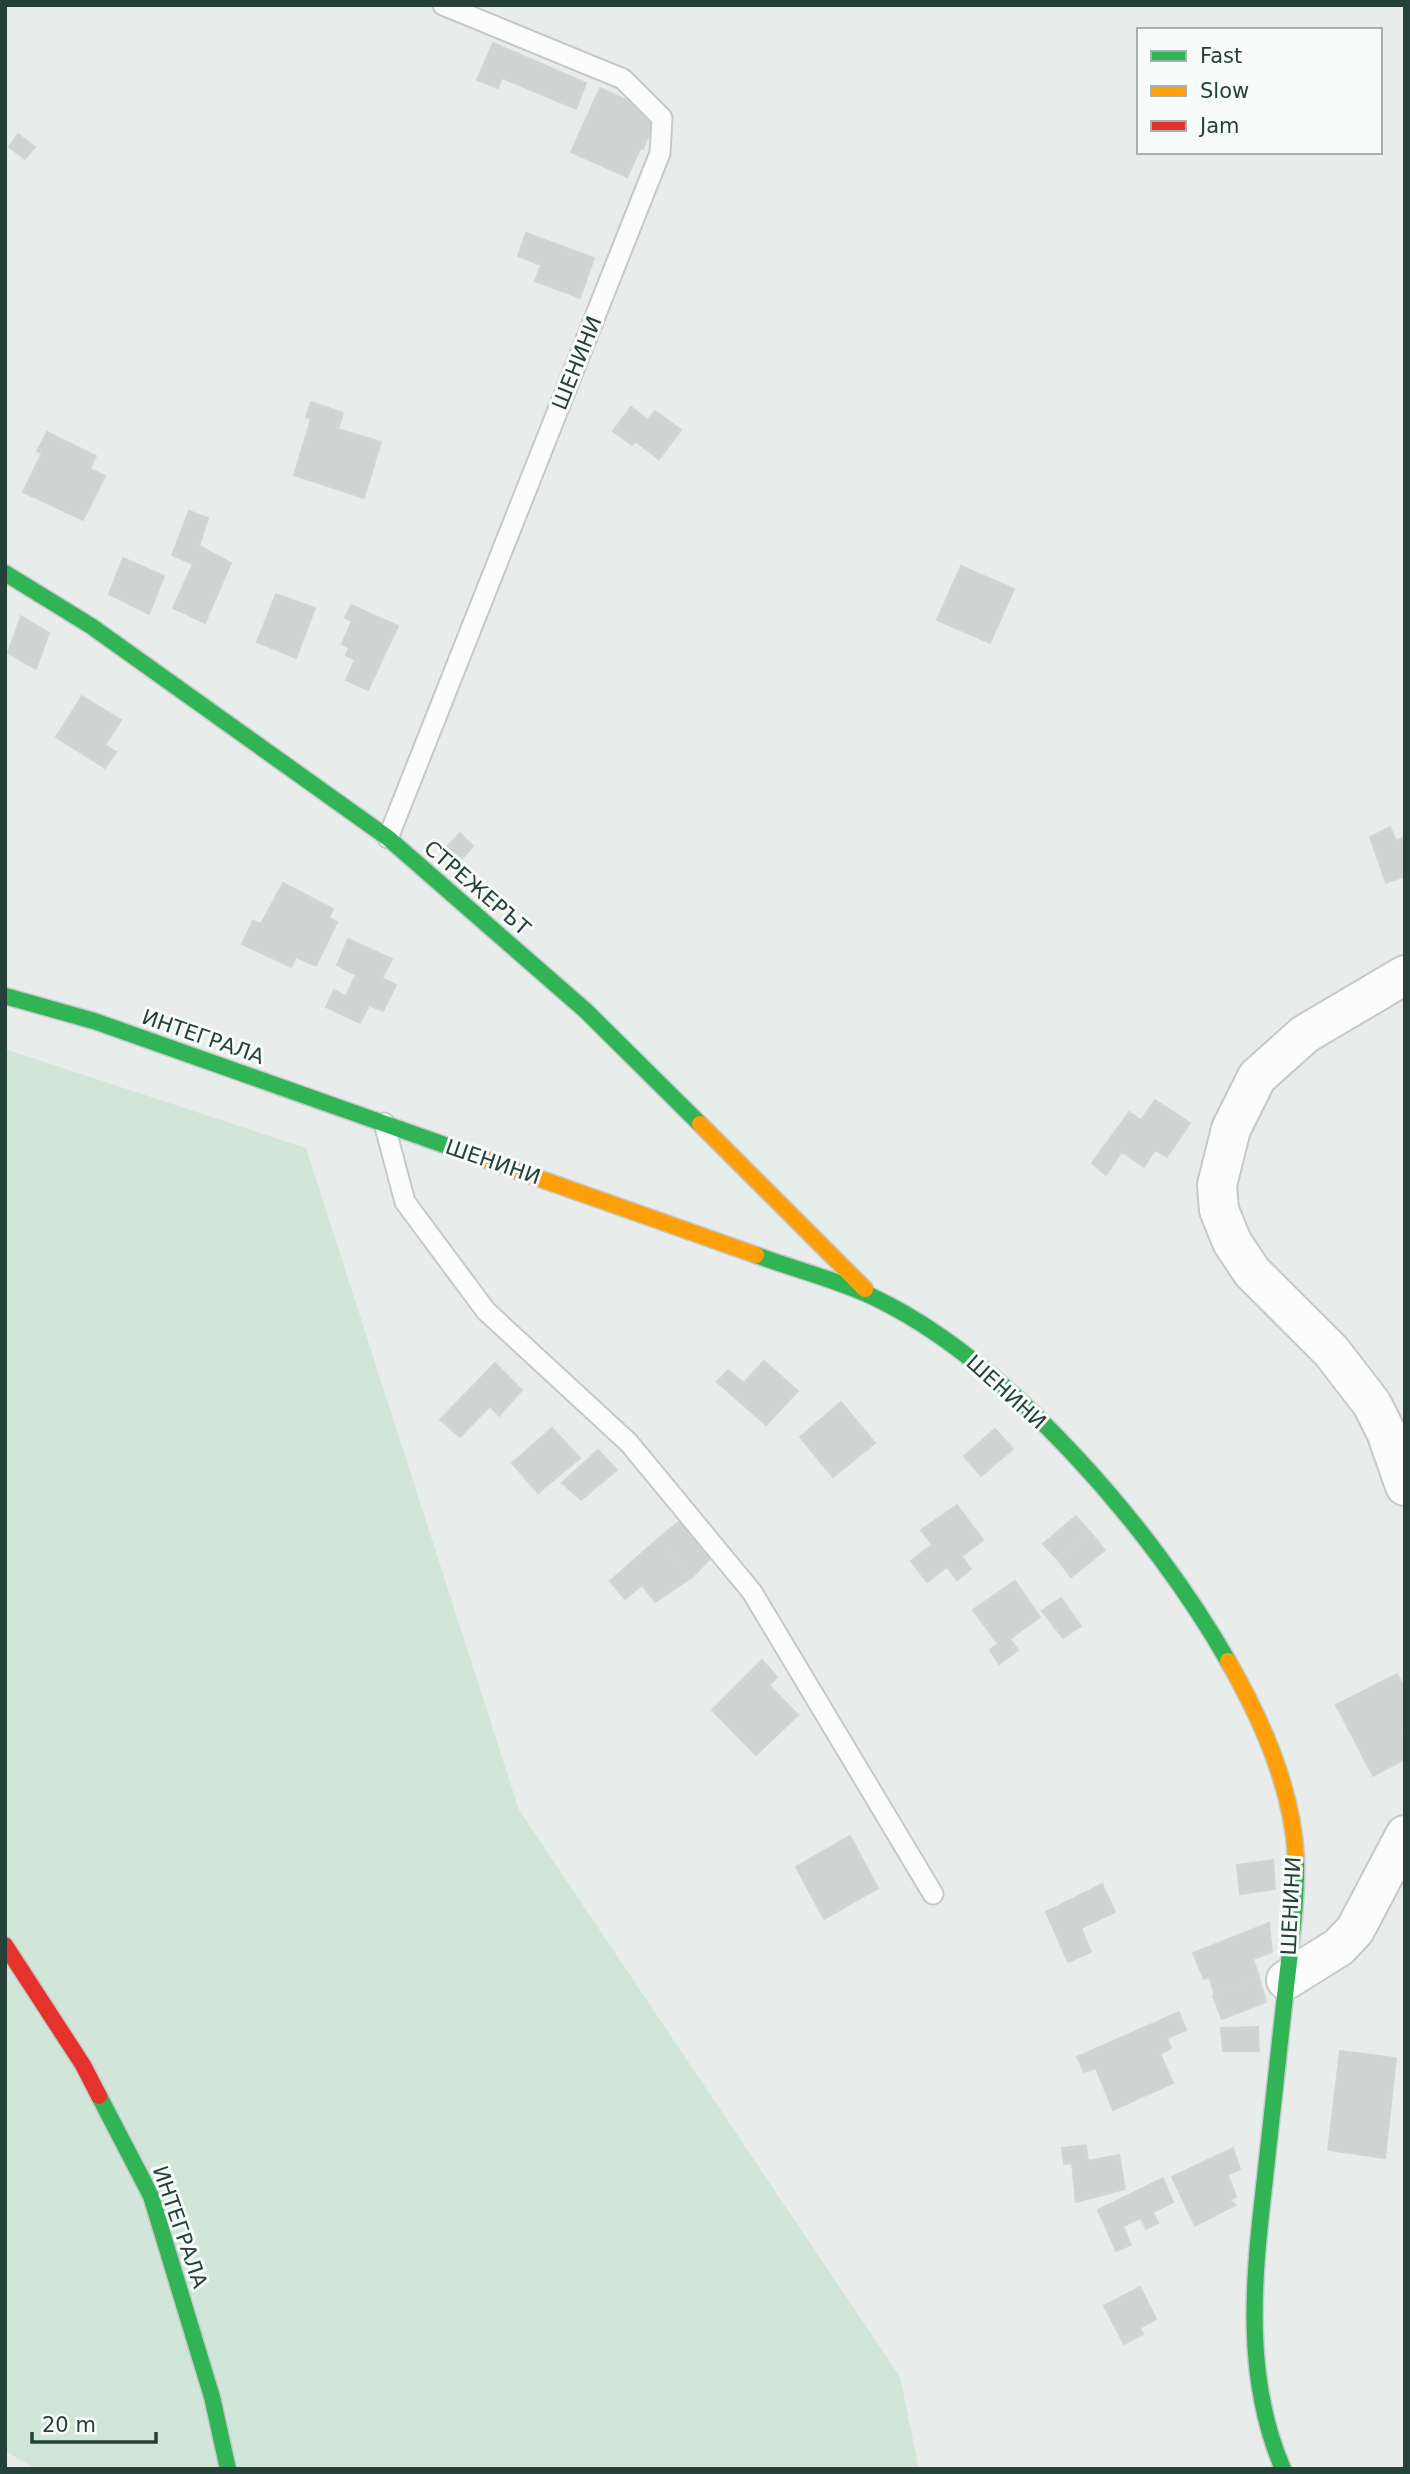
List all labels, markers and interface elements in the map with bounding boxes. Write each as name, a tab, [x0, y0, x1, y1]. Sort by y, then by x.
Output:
legend	[1137, 28, 1382, 154]
text: Fast	[1200, 44, 1242, 68]
text: Slow	[1200, 79, 1249, 103]
text: Jam	[1198, 114, 1240, 138]
street label: ШЕНИНИ	[547, 313, 607, 413]
street label: СТРЕЖЕРЪТ	[419, 836, 535, 941]
street label: ИНТЕГРАЛА	[139, 1005, 268, 1069]
street label: ШЕНИНИ	[442, 1135, 544, 1189]
street label: ШЕНИНИ	[961, 1350, 1051, 1434]
street label: ШЕНИНИ	[1276, 1856, 1306, 1956]
street label: ИНТЕГРАЛА	[148, 2163, 212, 2292]
scale bar	[32, 2400, 156, 2444]
text: 20 m	[42, 2413, 96, 2437]

